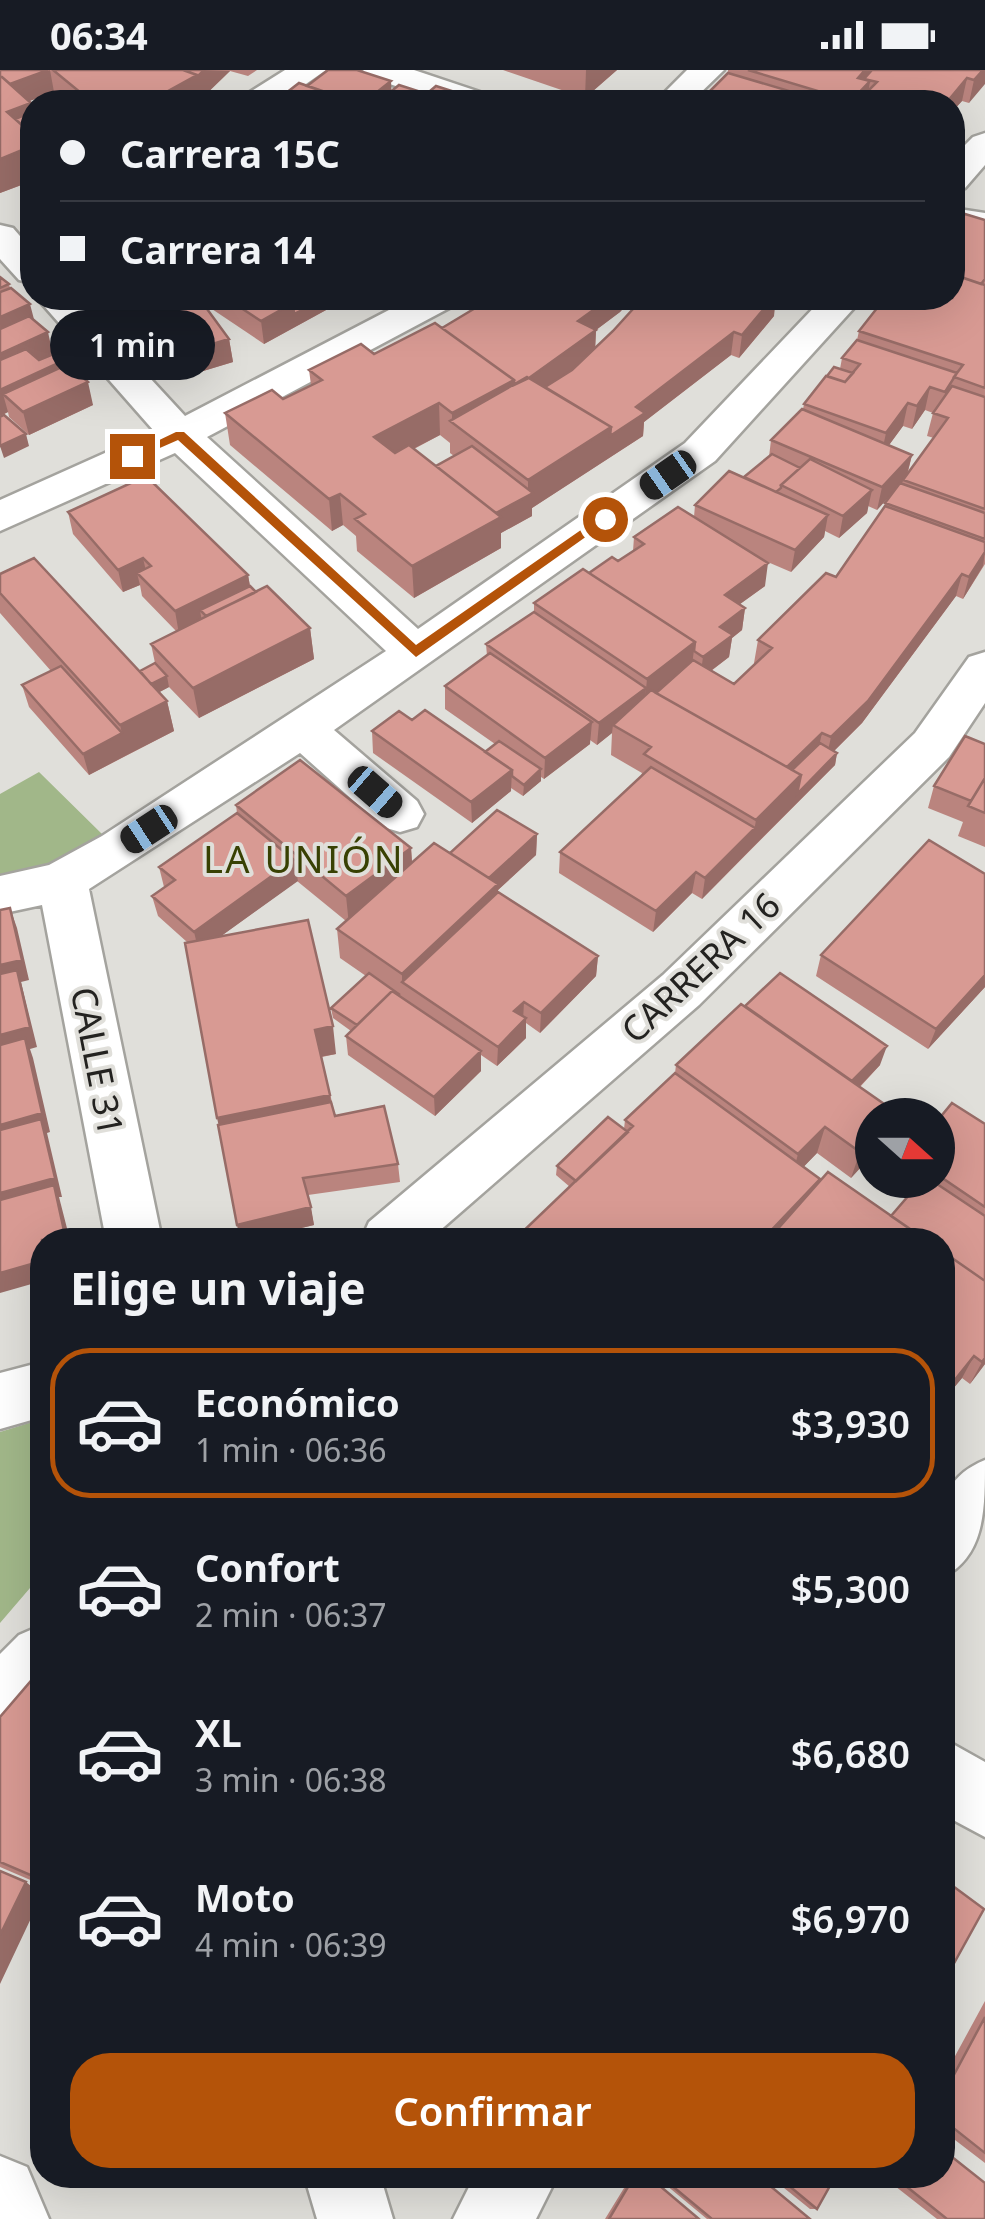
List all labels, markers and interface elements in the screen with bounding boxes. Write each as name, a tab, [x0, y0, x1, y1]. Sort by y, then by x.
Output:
text: 06:34	[50, 9, 148, 61]
text: Carrera 15C	[120, 127, 340, 179]
text: Carrera 14	[120, 223, 315, 275]
callout: 1 min	[49, 311, 214, 381]
text: 1 min	[89, 323, 176, 366]
route end	[110, 434, 155, 479]
car	[635, 446, 701, 504]
route start	[583, 497, 628, 542]
car	[343, 761, 407, 823]
car	[116, 800, 182, 858]
district label: LA UNIÓN	[203, 832, 405, 884]
street label: CARRERA 16	[611, 881, 789, 1053]
street label: CALLE 31	[61, 983, 135, 1139]
north arrow	[855, 1098, 955, 1198]
map controls	[855, 1098, 955, 1198]
text: Elige un viaje	[70, 1257, 366, 1318]
text: Económico	[195, 1376, 400, 1428]
icon: car	[75, 1378, 165, 1468]
text: $3,930	[791, 1397, 910, 1449]
text: 1 min · 06:36	[195, 1428, 387, 1471]
text: Confort	[195, 1541, 340, 1593]
icon: car	[75, 1543, 165, 1633]
text: $5,300	[791, 1562, 910, 1614]
text: 2 min · 06:37	[195, 1593, 387, 1636]
text: XL	[195, 1706, 242, 1758]
icon: car	[75, 1708, 165, 1798]
text: $6,680	[791, 1727, 910, 1779]
text: 3 min · 06:38	[195, 1758, 387, 1801]
text: Moto	[195, 1871, 295, 1923]
icon: car	[75, 1873, 165, 1963]
text: $6,970	[791, 1892, 910, 1944]
text: 4 min · 06:39	[195, 1923, 387, 1966]
button: Confirmar	[70, 2053, 915, 2168]

